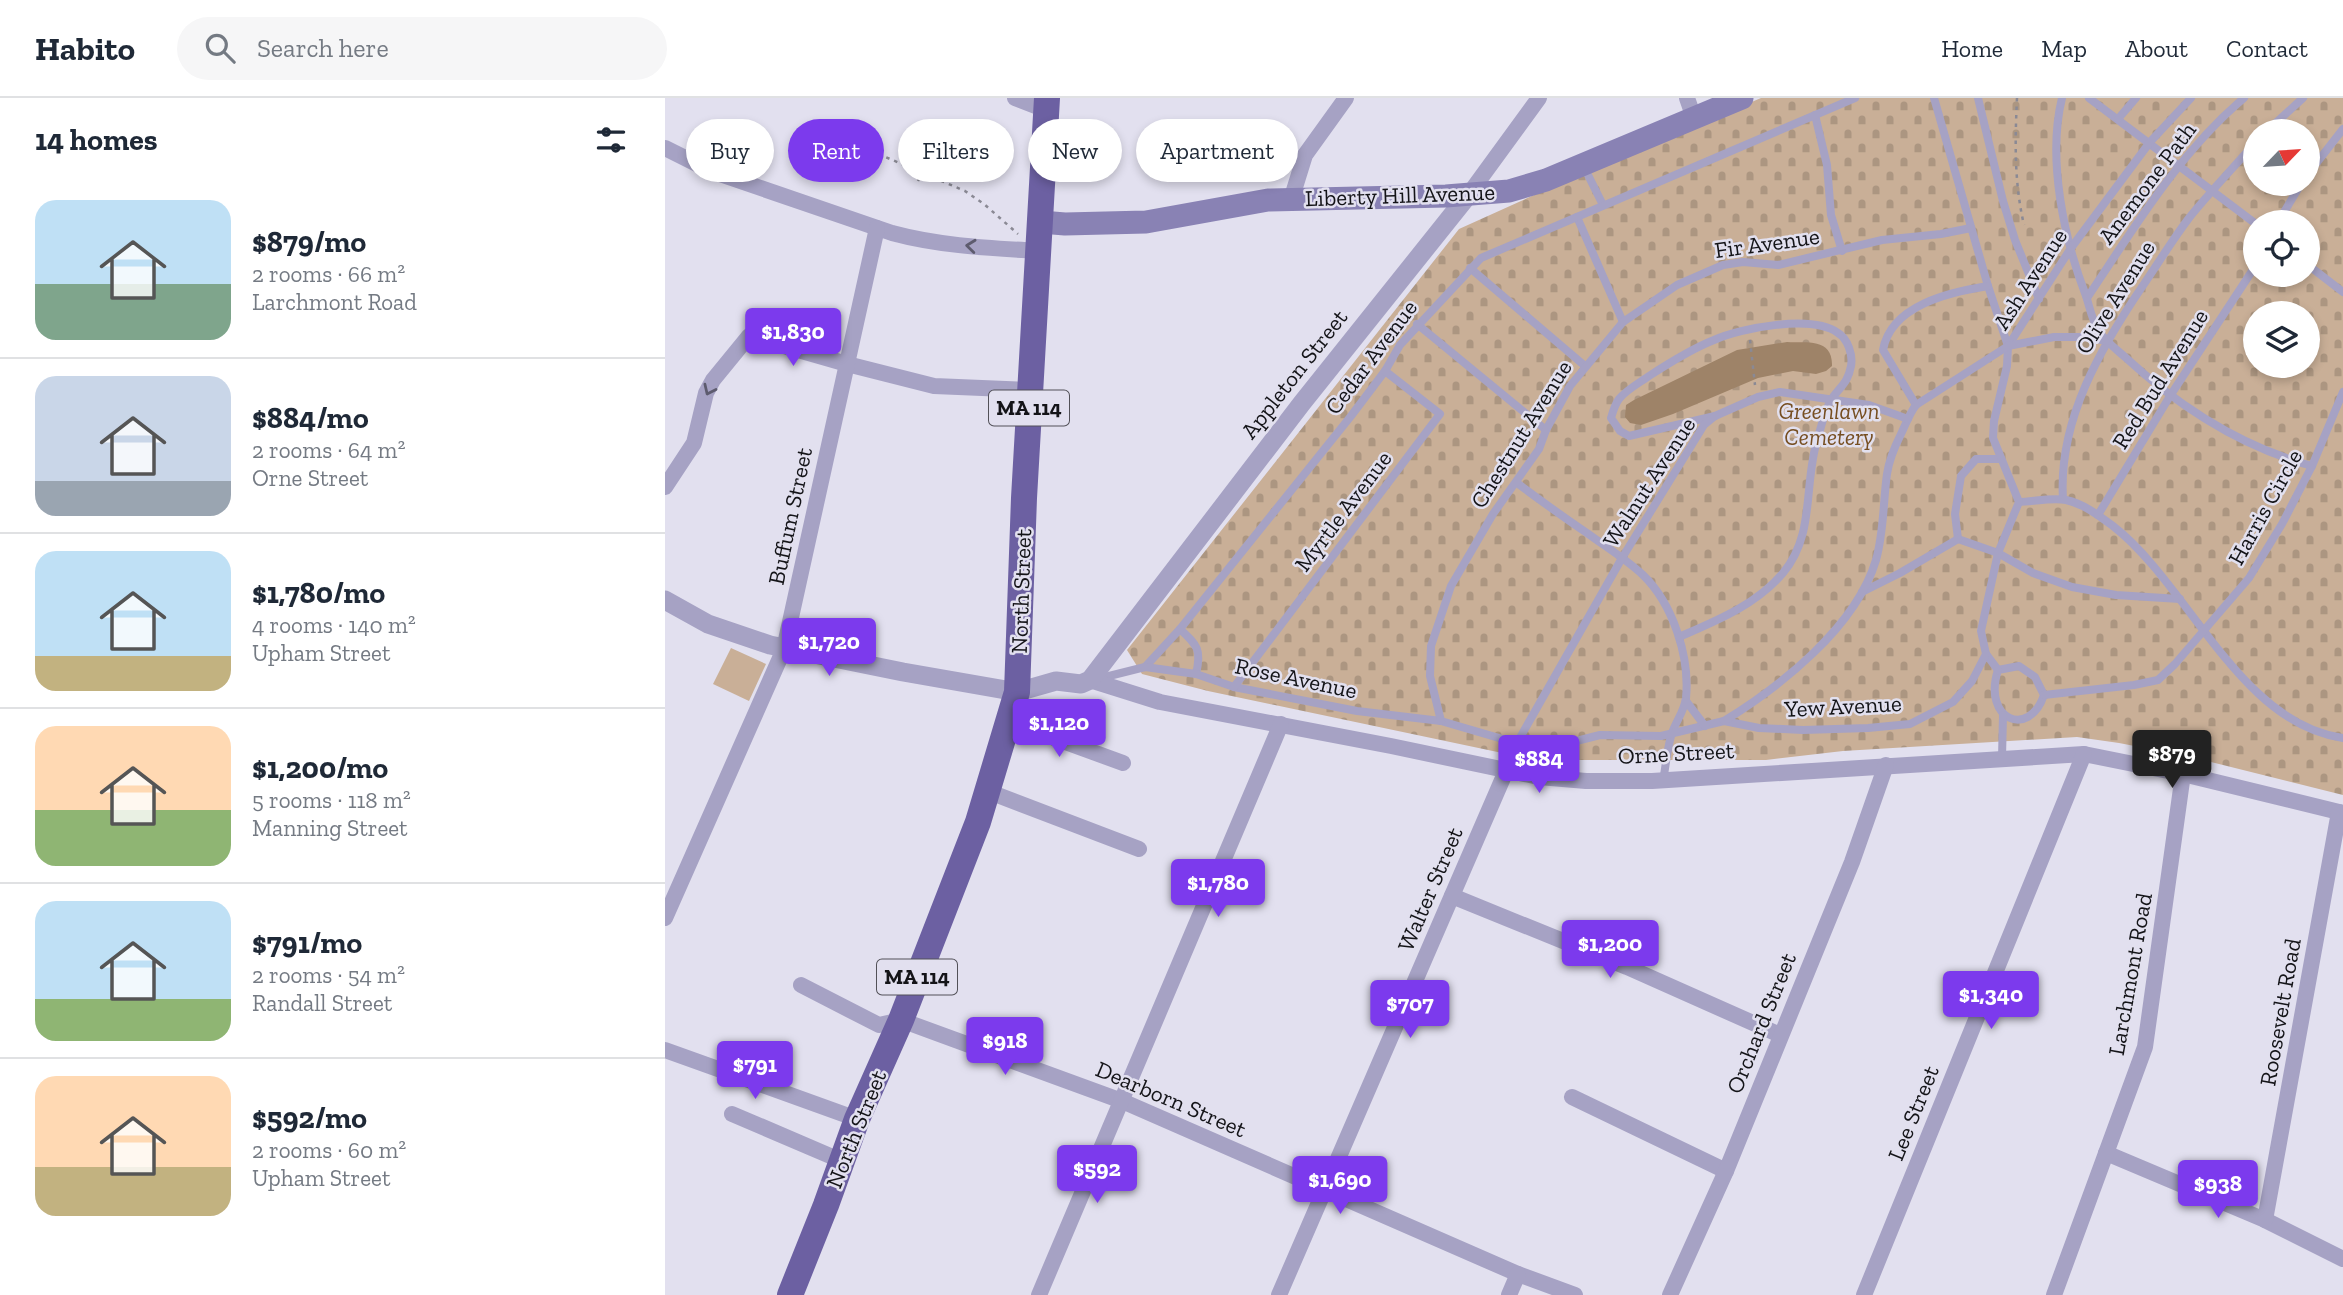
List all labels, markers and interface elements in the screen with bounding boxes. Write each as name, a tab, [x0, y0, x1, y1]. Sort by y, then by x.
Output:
search box	[177, 17, 667, 80]
text: Habito	[35, 29, 135, 68]
icon: search	[201, 29, 239, 67]
text: Search here	[257, 32, 389, 64]
text: Home	[1941, 34, 2003, 63]
text: Map	[2041, 34, 2087, 63]
text: About	[2125, 34, 2188, 63]
text: Contact	[2226, 34, 2308, 63]
street label: Anemone Path	[2092, 116, 2202, 249]
chip: Buy	[686, 119, 774, 182]
chip: Rent	[788, 119, 884, 182]
chip: Filters	[898, 119, 1014, 182]
chip: New	[1028, 119, 1122, 182]
chip: Apartment	[1136, 119, 1298, 182]
north arrow	[2243, 119, 2321, 196]
map controls	[2243, 119, 2320, 378]
icon: filters	[592, 121, 630, 159]
text: 14 homes	[35, 122, 158, 158]
street label: Liberty Hill Avenue	[1305, 178, 1495, 212]
button: locate	[2243, 210, 2320, 287]
street label: Fir Avenue	[1713, 222, 1821, 264]
street label: Ash Avenue	[1987, 223, 2073, 335]
text: $879/mo	[252, 224, 366, 260]
icon: home	[91, 228, 175, 312]
street label: Olive Avenue	[2069, 235, 2161, 359]
one-way arrow	[965, 239, 976, 254]
text: 2 rooms · 66 m²	[252, 260, 405, 288]
text: Larchmont Road	[252, 288, 417, 316]
street label: Cedar Avenue	[1319, 294, 1423, 420]
button: layers	[2243, 301, 2320, 378]
street label: Appleton Street	[1235, 303, 1353, 444]
street label: Red Bud Avenue	[2106, 304, 2214, 454]
pin: $1,830	[736, 308, 850, 368]
text: $1,830	[761, 317, 825, 345]
street label: Chestnut Avenue	[1464, 355, 1578, 513]
one-way arrow	[703, 383, 717, 395]
road number: MA 114	[989, 390, 1069, 426]
park label: Greenlawn Cemetery	[1779, 397, 1880, 451]
text: $884/mo	[252, 400, 369, 436]
icon: home	[91, 404, 175, 488]
street label: Walnut Avenue	[1596, 412, 1702, 552]
text: 2 rooms · 64 m²	[252, 436, 405, 464]
street label: Buffum Street	[762, 444, 818, 587]
street label: Harris Circle	[2222, 444, 2308, 570]
street label: Myrtle Avenue	[1289, 445, 1397, 577]
text: Orne Street	[252, 464, 368, 492]
street label: North Street	[1005, 528, 1037, 654]
text: $1,780/mo	[252, 575, 385, 611]
icon: home	[91, 579, 175, 663]
text: 4 rooms · 140 m²	[252, 611, 416, 639]
pin: $1,720	[772, 618, 886, 678]
text: $1,720	[798, 627, 860, 655]
text: Upham Street	[252, 639, 390, 667]
street label: Rose Avenue	[1232, 651, 1360, 705]
street label: Yew Avenue	[1783, 689, 1902, 723]
pin: $1,120	[1002, 700, 1116, 759]
text: $1,120	[1029, 708, 1089, 736]
pin: $879	[2131, 730, 2213, 790]
pin: $884	[1498, 736, 1580, 795]
street label: Orne Street	[1617, 736, 1735, 770]
text: $879	[2148, 739, 2196, 767]
text: $884	[1514, 744, 1564, 772]
text: $1,200/mo	[252, 750, 388, 786]
icon: home	[91, 754, 175, 838]
text: 5 rooms · 118 m²	[252, 786, 411, 814]
text: Manning Street	[252, 814, 408, 842]
street label: Walter Street	[1391, 822, 1469, 955]
pin: $1,780	[1161, 860, 1275, 919]
text: $1,780	[1187, 868, 1249, 896]
street label: Larchmont Road	[2102, 890, 2158, 1058]
pin: $1,200	[1553, 920, 1667, 980]
text: $791/mo	[252, 925, 362, 961]
icon: home	[91, 929, 175, 1013]
text: $1,200	[1578, 929, 1642, 957]
street label: Roosevelt Road	[2253, 936, 2307, 1088]
street label: Orchard Street	[1720, 948, 1802, 1097]
road number: MA 114	[877, 960, 957, 994]
text: 2 rooms · 54 m²	[252, 961, 405, 989]
pin: $1,340	[1934, 972, 2048, 1031]
text: $1,340	[1959, 980, 2023, 1008]
pin: $707	[1369, 981, 1451, 1040]
text: Randall Street	[252, 989, 392, 1017]
text: $707	[1386, 989, 1434, 1017]
pin: $918	[964, 1018, 1046, 1077]
text: $918	[982, 1026, 1028, 1054]
pin: $791	[714, 1042, 796, 1101]
text: $791	[733, 1050, 777, 1078]
street label: Dearborn Street	[1092, 1055, 1251, 1143]
street label: Lee Street	[1881, 1061, 1945, 1165]
street label: North Street	[820, 1065, 893, 1192]
text: $592/mo	[252, 1100, 367, 1136]
icon: home	[91, 1104, 175, 1188]
text: 2 rooms · 60 m²	[252, 1136, 406, 1164]
pin: $592	[1056, 1146, 1138, 1205]
text: $592	[1073, 1154, 1121, 1182]
pin: $1,690	[1283, 1156, 1397, 1216]
pin: $938	[2177, 1160, 2259, 1220]
text: Upham Street	[252, 1164, 390, 1192]
text: $1,690	[1308, 1165, 1372, 1193]
text: $938	[2194, 1169, 2242, 1197]

